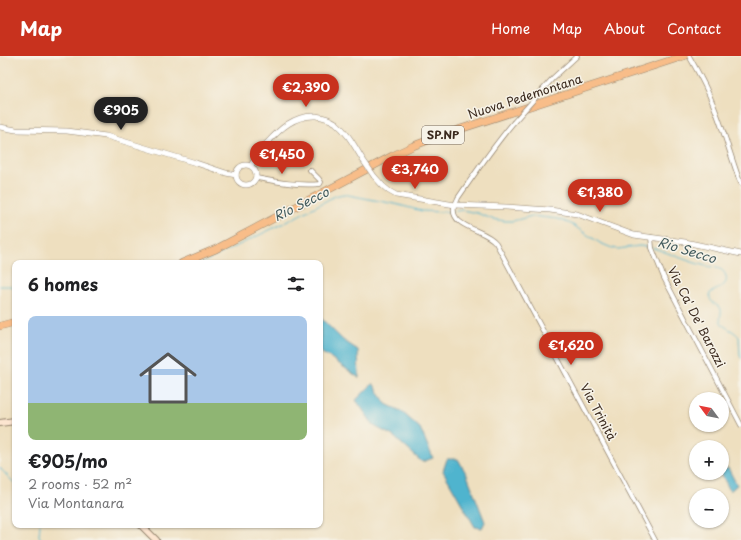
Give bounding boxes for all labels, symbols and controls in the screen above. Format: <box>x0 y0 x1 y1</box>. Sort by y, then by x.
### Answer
text: Map <box>20 14 62 42</box>
text: Home <box>491 18 530 39</box>
text: Map <box>552 18 582 39</box>
text: About <box>604 18 645 39</box>
text: Contact <box>667 18 721 39</box>
street label: Nuova Pedemontana <box>465 69 585 123</box>
pin: €2,390 <box>273 74 339 108</box>
text: €2,390 <box>282 77 330 96</box>
pin: €905 <box>97 97 145 131</box>
text: €905 <box>103 100 139 119</box>
road number: SP.NP <box>422 126 464 144</box>
pin: €1,450 <box>249 141 315 175</box>
text: €1,450 <box>259 144 305 163</box>
pin: €3,740 <box>382 156 448 190</box>
text: €3,740 <box>391 159 439 178</box>
pin: €1,380 <box>567 179 633 213</box>
water label: Rio Secco <box>270 182 332 225</box>
text: €1,380 <box>577 182 623 201</box>
water label: Rio Secco <box>656 232 719 268</box>
street label: Via Ca' De' Barozzi <box>664 263 730 370</box>
text: 6 homes <box>28 271 98 297</box>
icon: filters <box>285 273 307 295</box>
pin: €1,620 <box>538 332 604 366</box>
text: €1,620 <box>548 335 594 354</box>
icon: home <box>132 342 204 414</box>
street label: Via Trinità <box>576 380 622 444</box>
north arrow <box>689 392 729 432</box>
map controls <box>689 392 729 528</box>
button: + <box>689 440 729 480</box>
text: €905/mo <box>28 448 108 474</box>
text: 2 rooms · 52 m² <box>28 474 132 493</box>
button: − <box>689 488 729 528</box>
text: Via Montanara <box>28 493 124 512</box>

